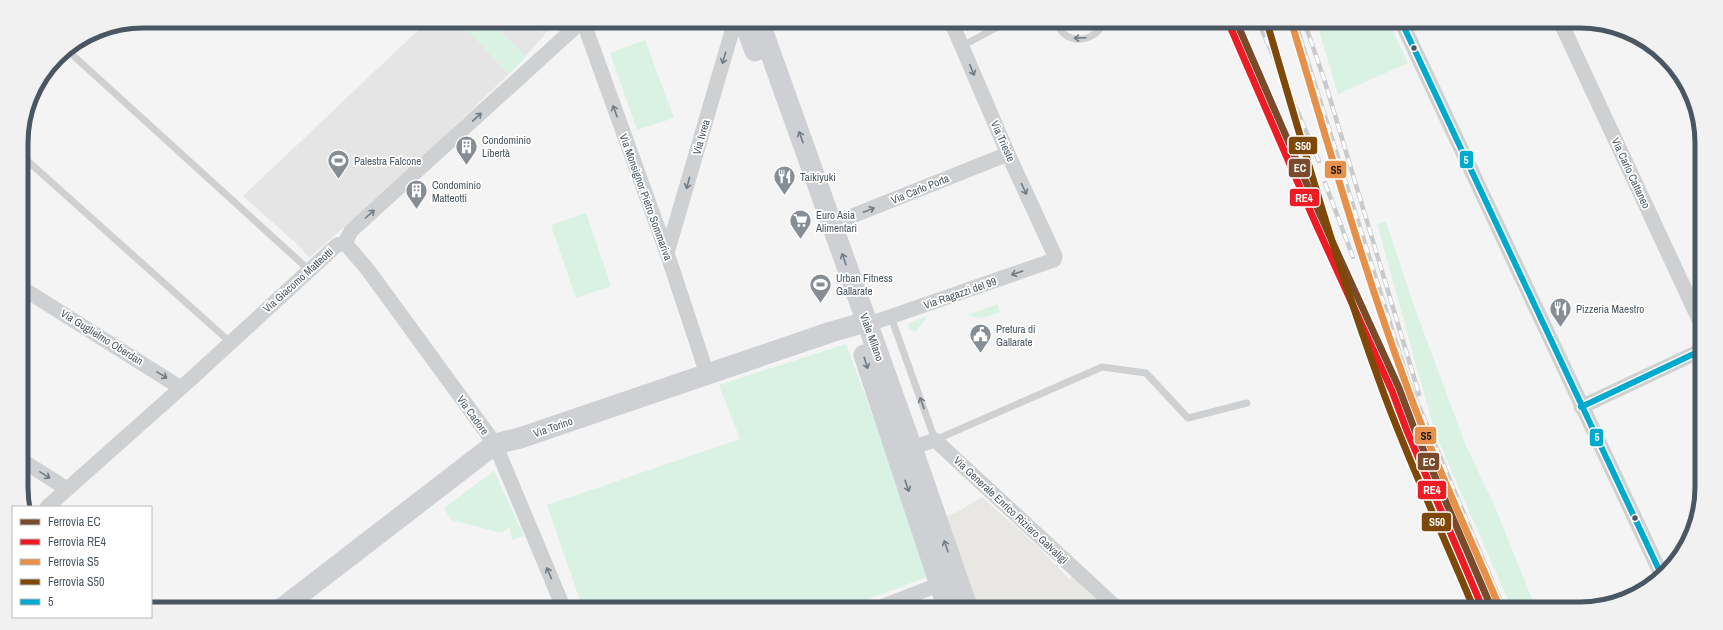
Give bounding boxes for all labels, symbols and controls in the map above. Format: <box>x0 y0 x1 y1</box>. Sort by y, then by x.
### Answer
one-way arrow <box>1074 34 1087 42</box>
unlabelled marker <box>1409 43 1419 53</box>
one-way arrow <box>720 52 727 65</box>
one-way arrow <box>969 63 976 75</box>
one-way arrow <box>610 106 618 118</box>
one-way arrow <box>472 113 482 122</box>
street label: Via Ivrea <box>689 118 713 156</box>
street label: Via Trieste <box>988 118 1018 164</box>
one-way arrow <box>796 131 804 143</box>
street label: Via Monsignor Pietro Sommariva <box>617 132 675 262</box>
building icon: Condominio Libertà <box>453 133 479 166</box>
place label: Condominio Libertà <box>482 133 531 160</box>
street label: Via Carlo Cattaneo <box>1608 135 1654 211</box>
line badge: S50 <box>1288 136 1318 155</box>
text: S50 <box>1295 139 1311 153</box>
sports icon: Palestra Falcone <box>325 148 351 181</box>
line badge: 5 <box>1459 150 1474 169</box>
text: 5 <box>1463 153 1469 167</box>
place label: Palestra Falcone <box>354 154 421 168</box>
line badge: EC <box>1288 158 1311 178</box>
line badge: S5 <box>1324 160 1347 179</box>
text: EC <box>1294 161 1307 175</box>
text: S5 <box>1330 163 1342 177</box>
restaurant icon: Taikiyuki <box>772 164 798 197</box>
place label: Taikiyuki <box>800 170 836 184</box>
street label: Via Carlo Porta <box>889 171 951 207</box>
one-way arrow <box>683 177 691 190</box>
building icon: Condominio Matteotti <box>403 178 429 211</box>
place label: Condominio Matteotti <box>432 178 481 205</box>
one-way arrow <box>1021 182 1028 194</box>
line badge: RE4 <box>1289 188 1320 207</box>
text: RE4 <box>1295 191 1313 205</box>
one-way arrow <box>862 205 874 213</box>
supermarket icon: Euro Asia Alimentari <box>787 208 813 241</box>
place label: Euro Asia Alimentari <box>815 208 857 235</box>
one-way arrow <box>365 209 375 219</box>
street label: Via Giacomo Matteotti <box>260 245 336 315</box>
one-way arrow <box>840 253 848 265</box>
one-way arrow <box>1010 270 1023 277</box>
sports icon: Urban Fitness Gallarate <box>807 271 833 304</box>
place label: Urban Fitness Gallarate <box>836 271 893 298</box>
street label: Via Ragazzi del 99 <box>922 274 998 312</box>
restaurant icon: Pizzeria Maestro <box>1547 296 1573 329</box>
place label: Pizzeria Maestro <box>1576 302 1644 316</box>
street label: Via Guglielmo Oberdan <box>58 306 146 368</box>
street label: Viale Milano <box>857 311 887 363</box>
public building icon: Pretura di Gallarate <box>967 322 993 355</box>
place label: Pretura di Gallarate <box>996 322 1036 349</box>
one-way arrow <box>863 356 870 369</box>
one-way arrow <box>156 372 168 380</box>
street label: Via Cadore <box>454 392 492 438</box>
one-way arrow <box>917 397 925 409</box>
street label: Via Torino <box>531 414 575 440</box>
line badge: S5 <box>1414 426 1437 445</box>
line badge: 5 <box>1589 428 1604 447</box>
text: S5 <box>1420 429 1432 443</box>
text: 5 <box>1594 430 1600 444</box>
line badge: EC <box>1417 452 1440 471</box>
street label: Via Generale Enrico Riziero Galvaligi <box>951 453 1071 567</box>
text: EC <box>1423 455 1436 469</box>
one-way arrow <box>39 471 50 479</box>
one-way arrow <box>903 480 911 492</box>
line badge: RE4 <box>1417 480 1447 500</box>
text: RE4 <box>1423 483 1441 497</box>
legend <box>12 506 152 618</box>
line badge: S50 <box>1421 512 1452 532</box>
unlabelled marker <box>1630 513 1640 523</box>
text: Ferrovia EC <box>48 514 101 530</box>
text: S50 <box>1429 515 1445 529</box>
text: Ferrovia RE4 <box>48 534 107 550</box>
one-way arrow <box>941 540 949 552</box>
text: Ferrovia S5 <box>48 554 99 570</box>
one-way arrow <box>545 567 552 579</box>
text: Ferrovia S50 <box>48 574 104 590</box>
text: 5 <box>48 594 54 610</box>

